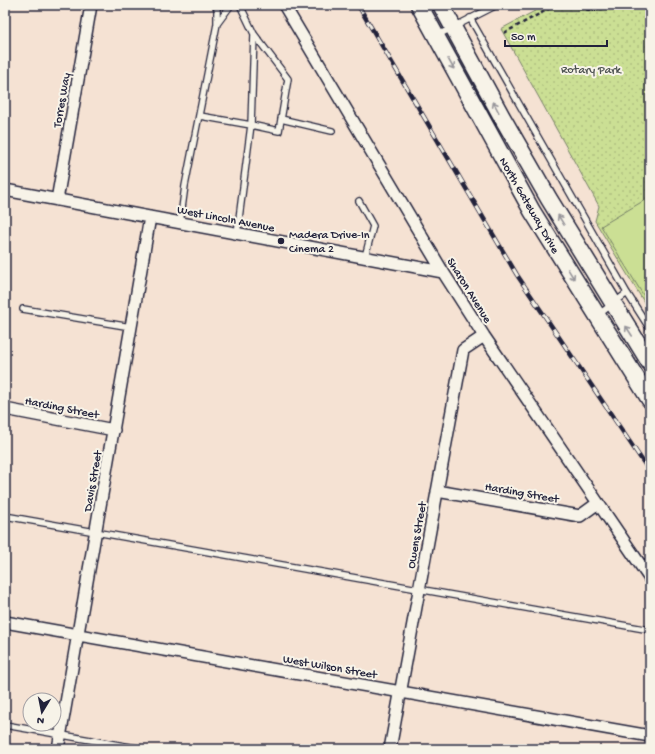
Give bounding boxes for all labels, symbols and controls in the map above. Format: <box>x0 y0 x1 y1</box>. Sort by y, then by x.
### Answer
scale bar <box>505 22 607 48</box>
text: 50 m <box>511 31 536 45</box>
one-way arrow <box>447 58 455 70</box>
park label: Rotary Park <box>561 64 623 78</box>
street label: Torres Way <box>51 72 75 130</box>
one-way arrow <box>492 101 500 113</box>
street label: North Gateway Drive <box>495 155 562 257</box>
street label: West Lincoln Avenue <box>176 204 276 236</box>
one-way arrow <box>557 215 565 226</box>
place label: Madera Drive-In Cinema 2 <box>289 229 370 257</box>
marker: Madera Drive-In Cinema 2 <box>276 236 286 246</box>
street label: Sharon Avenue <box>443 256 494 327</box>
one-way arrow <box>567 268 575 280</box>
one-way arrow <box>625 325 633 336</box>
street label: Harding Street <box>24 395 101 423</box>
street label: Davis Street <box>82 449 106 514</box>
street label: Harding Street <box>484 481 561 508</box>
street label: Owens Street <box>405 500 431 570</box>
street label: West Wilson Street <box>282 653 379 683</box>
north arrow <box>22 692 62 732</box>
text: N <box>36 713 45 726</box>

